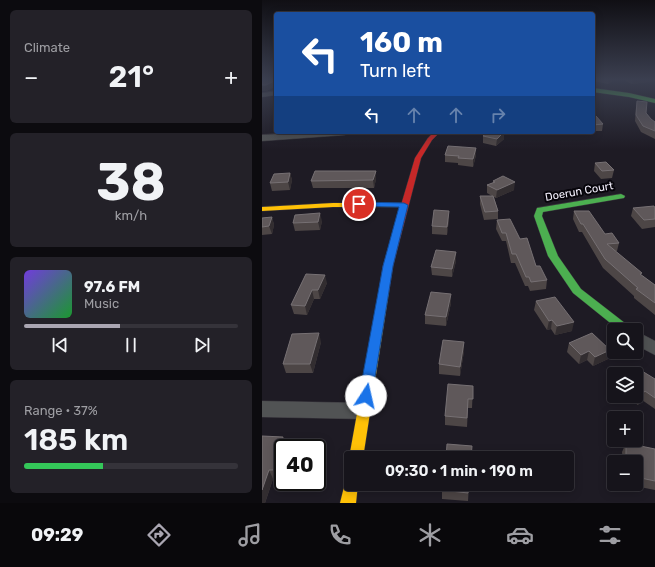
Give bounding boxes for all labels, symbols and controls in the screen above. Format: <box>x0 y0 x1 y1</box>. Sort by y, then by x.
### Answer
text: 160 m <box>360 26 443 59</box>
icon: left <box>294 28 346 80</box>
text: Climate <box>24 40 70 55</box>
text: 21° <box>109 59 154 95</box>
text: Turn left <box>360 60 430 82</box>
text: − <box>24 64 38 91</box>
text: + <box>224 64 238 91</box>
icon: left <box>361 104 383 126</box>
icon: ahead <box>403 104 425 126</box>
icon: ahead <box>445 104 467 126</box>
icon: right <box>487 104 509 126</box>
text: 38 <box>96 151 166 213</box>
street label: Doerun Court <box>544 179 615 204</box>
pin <box>342 187 376 221</box>
icon: arrive <box>348 193 370 215</box>
text: km/h <box>115 208 147 223</box>
text: 97.6 FM <box>84 278 140 296</box>
text: Music <box>84 296 119 311</box>
map controls <box>607 323 643 491</box>
button: search <box>607 323 643 359</box>
icon: previous <box>49 334 71 356</box>
icon: pause <box>120 334 142 356</box>
icon: next <box>191 334 213 356</box>
button: layers <box>607 367 643 403</box>
position arrow <box>345 375 387 417</box>
text: Range · 37% <box>24 403 98 418</box>
button: + <box>607 411 643 447</box>
text: 185 km <box>24 422 128 458</box>
speed limit sign: 40 <box>274 439 326 491</box>
button: − <box>607 455 643 491</box>
text: 09:30 · 1 min · 190 m <box>385 462 533 480</box>
icon: directions <box>145 521 173 549</box>
icon: music <box>236 521 264 549</box>
icon: phone <box>326 521 354 549</box>
icon: climate <box>416 521 444 549</box>
icon: car <box>506 521 534 549</box>
icon: filters <box>596 521 624 549</box>
text: 09:29 <box>31 524 83 546</box>

